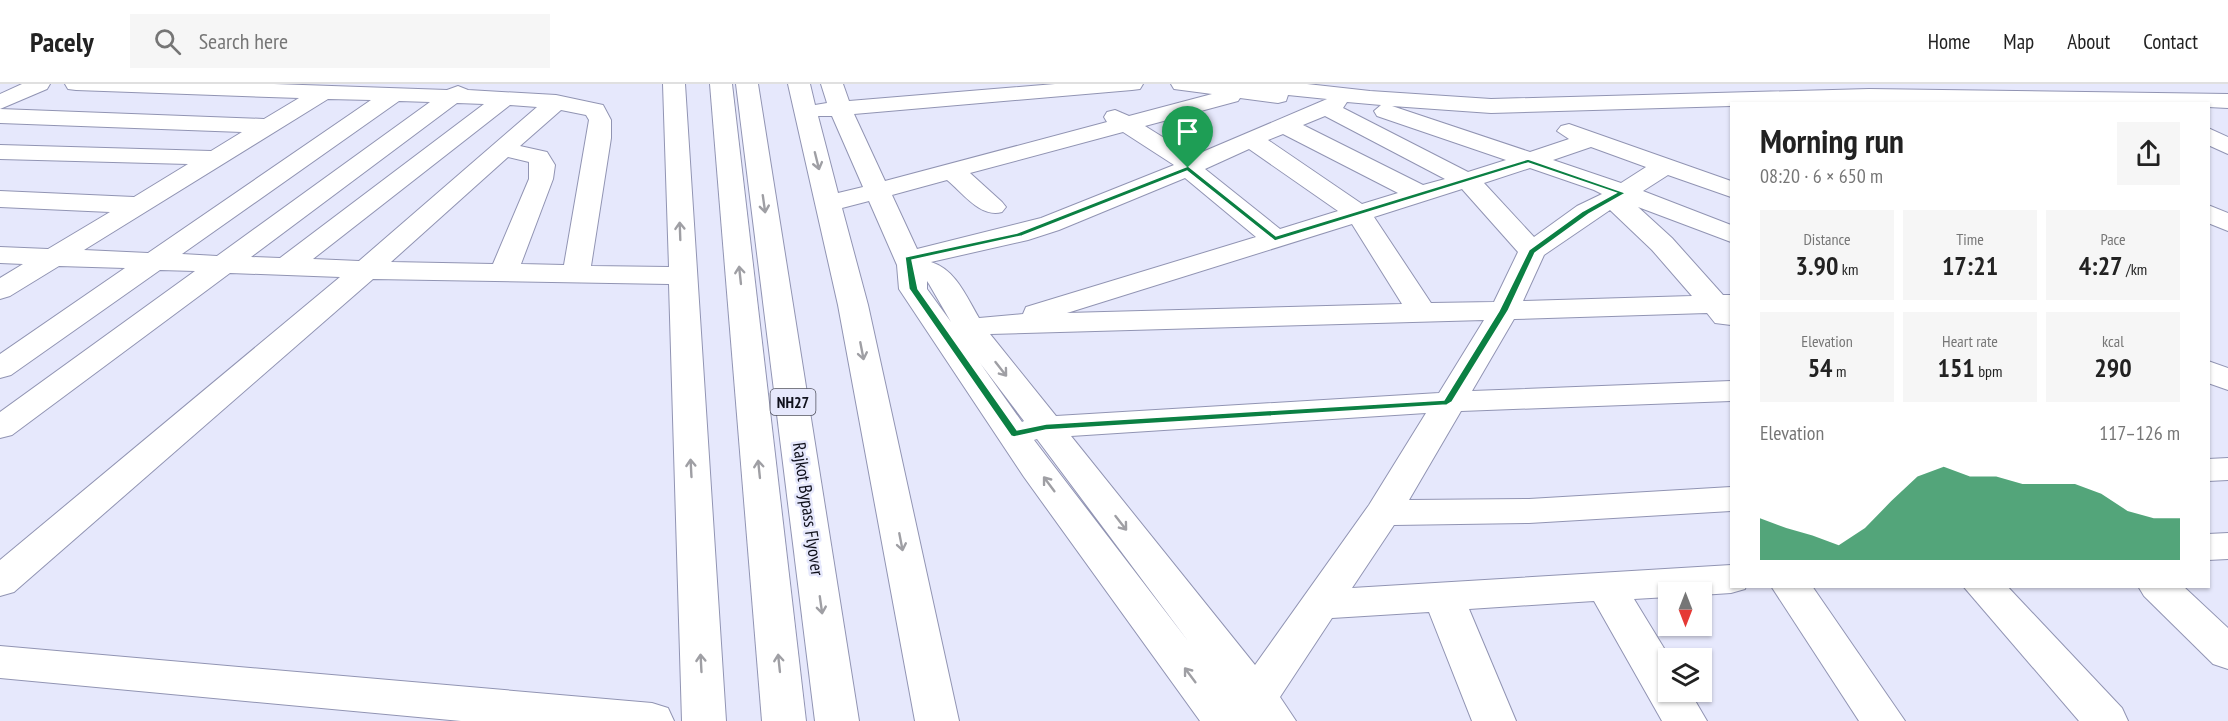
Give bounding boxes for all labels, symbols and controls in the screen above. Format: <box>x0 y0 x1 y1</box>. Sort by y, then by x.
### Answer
search box <box>130 14 550 68</box>
text: Pacely <box>30 23 94 60</box>
icon: search <box>151 25 184 58</box>
text: Search here <box>199 27 288 55</box>
text: Home <box>1928 28 1970 55</box>
text: Map <box>2003 28 2034 55</box>
text: About <box>2067 28 2110 55</box>
text: Contact <box>2143 28 2198 55</box>
pin <box>1162 106 1213 168</box>
icon: arrive <box>1171 115 1204 148</box>
text: Morning run <box>1760 119 1904 162</box>
button: share <box>2117 122 2180 185</box>
one-way arrow <box>812 151 824 170</box>
text: 08:20 · 6 × 650 m <box>1760 163 1883 189</box>
one-way arrow <box>759 194 770 214</box>
one-way arrow <box>674 222 685 242</box>
text: Distance <box>1803 229 1851 249</box>
text: Time <box>1956 229 1984 249</box>
text: Pace <box>2100 229 2126 249</box>
text: 3.90 <box>1796 249 1838 282</box>
text: 17:21 <box>1942 249 1998 282</box>
text: 4:27 <box>2079 249 2123 282</box>
text: km <box>1838 259 1858 279</box>
text: /km <box>2123 259 2147 279</box>
one-way arrow <box>734 265 745 285</box>
text: Elevation <box>1801 331 1853 351</box>
text: Heart rate <box>1942 331 1998 351</box>
text: kcal <box>2102 331 2124 351</box>
one-way arrow <box>857 341 868 360</box>
text: 54 <box>1808 351 1833 384</box>
text: 151 <box>1937 351 1975 384</box>
text: 290 <box>2094 351 2132 384</box>
one-way arrow <box>995 361 1008 377</box>
text: m <box>1833 361 1846 381</box>
text: bpm <box>1975 361 2003 381</box>
road number: NH27 <box>770 389 816 415</box>
text: Elevation <box>1760 420 1824 446</box>
text: 117–126 m <box>2099 420 2180 446</box>
street label: Rajkot Bypass Flyover <box>788 441 829 577</box>
one-way arrow <box>685 458 696 478</box>
one-way arrow <box>753 459 764 479</box>
one-way arrow <box>1042 476 1055 492</box>
one-way arrow <box>1114 515 1127 531</box>
one-way arrow <box>896 532 907 551</box>
north arrow <box>1658 582 1712 636</box>
map controls <box>1658 582 1712 702</box>
one-way arrow <box>816 595 827 615</box>
button: layers <box>1658 648 1712 702</box>
one-way arrow <box>695 653 706 673</box>
one-way arrow <box>773 653 784 673</box>
one-way arrow <box>1183 667 1196 683</box>

